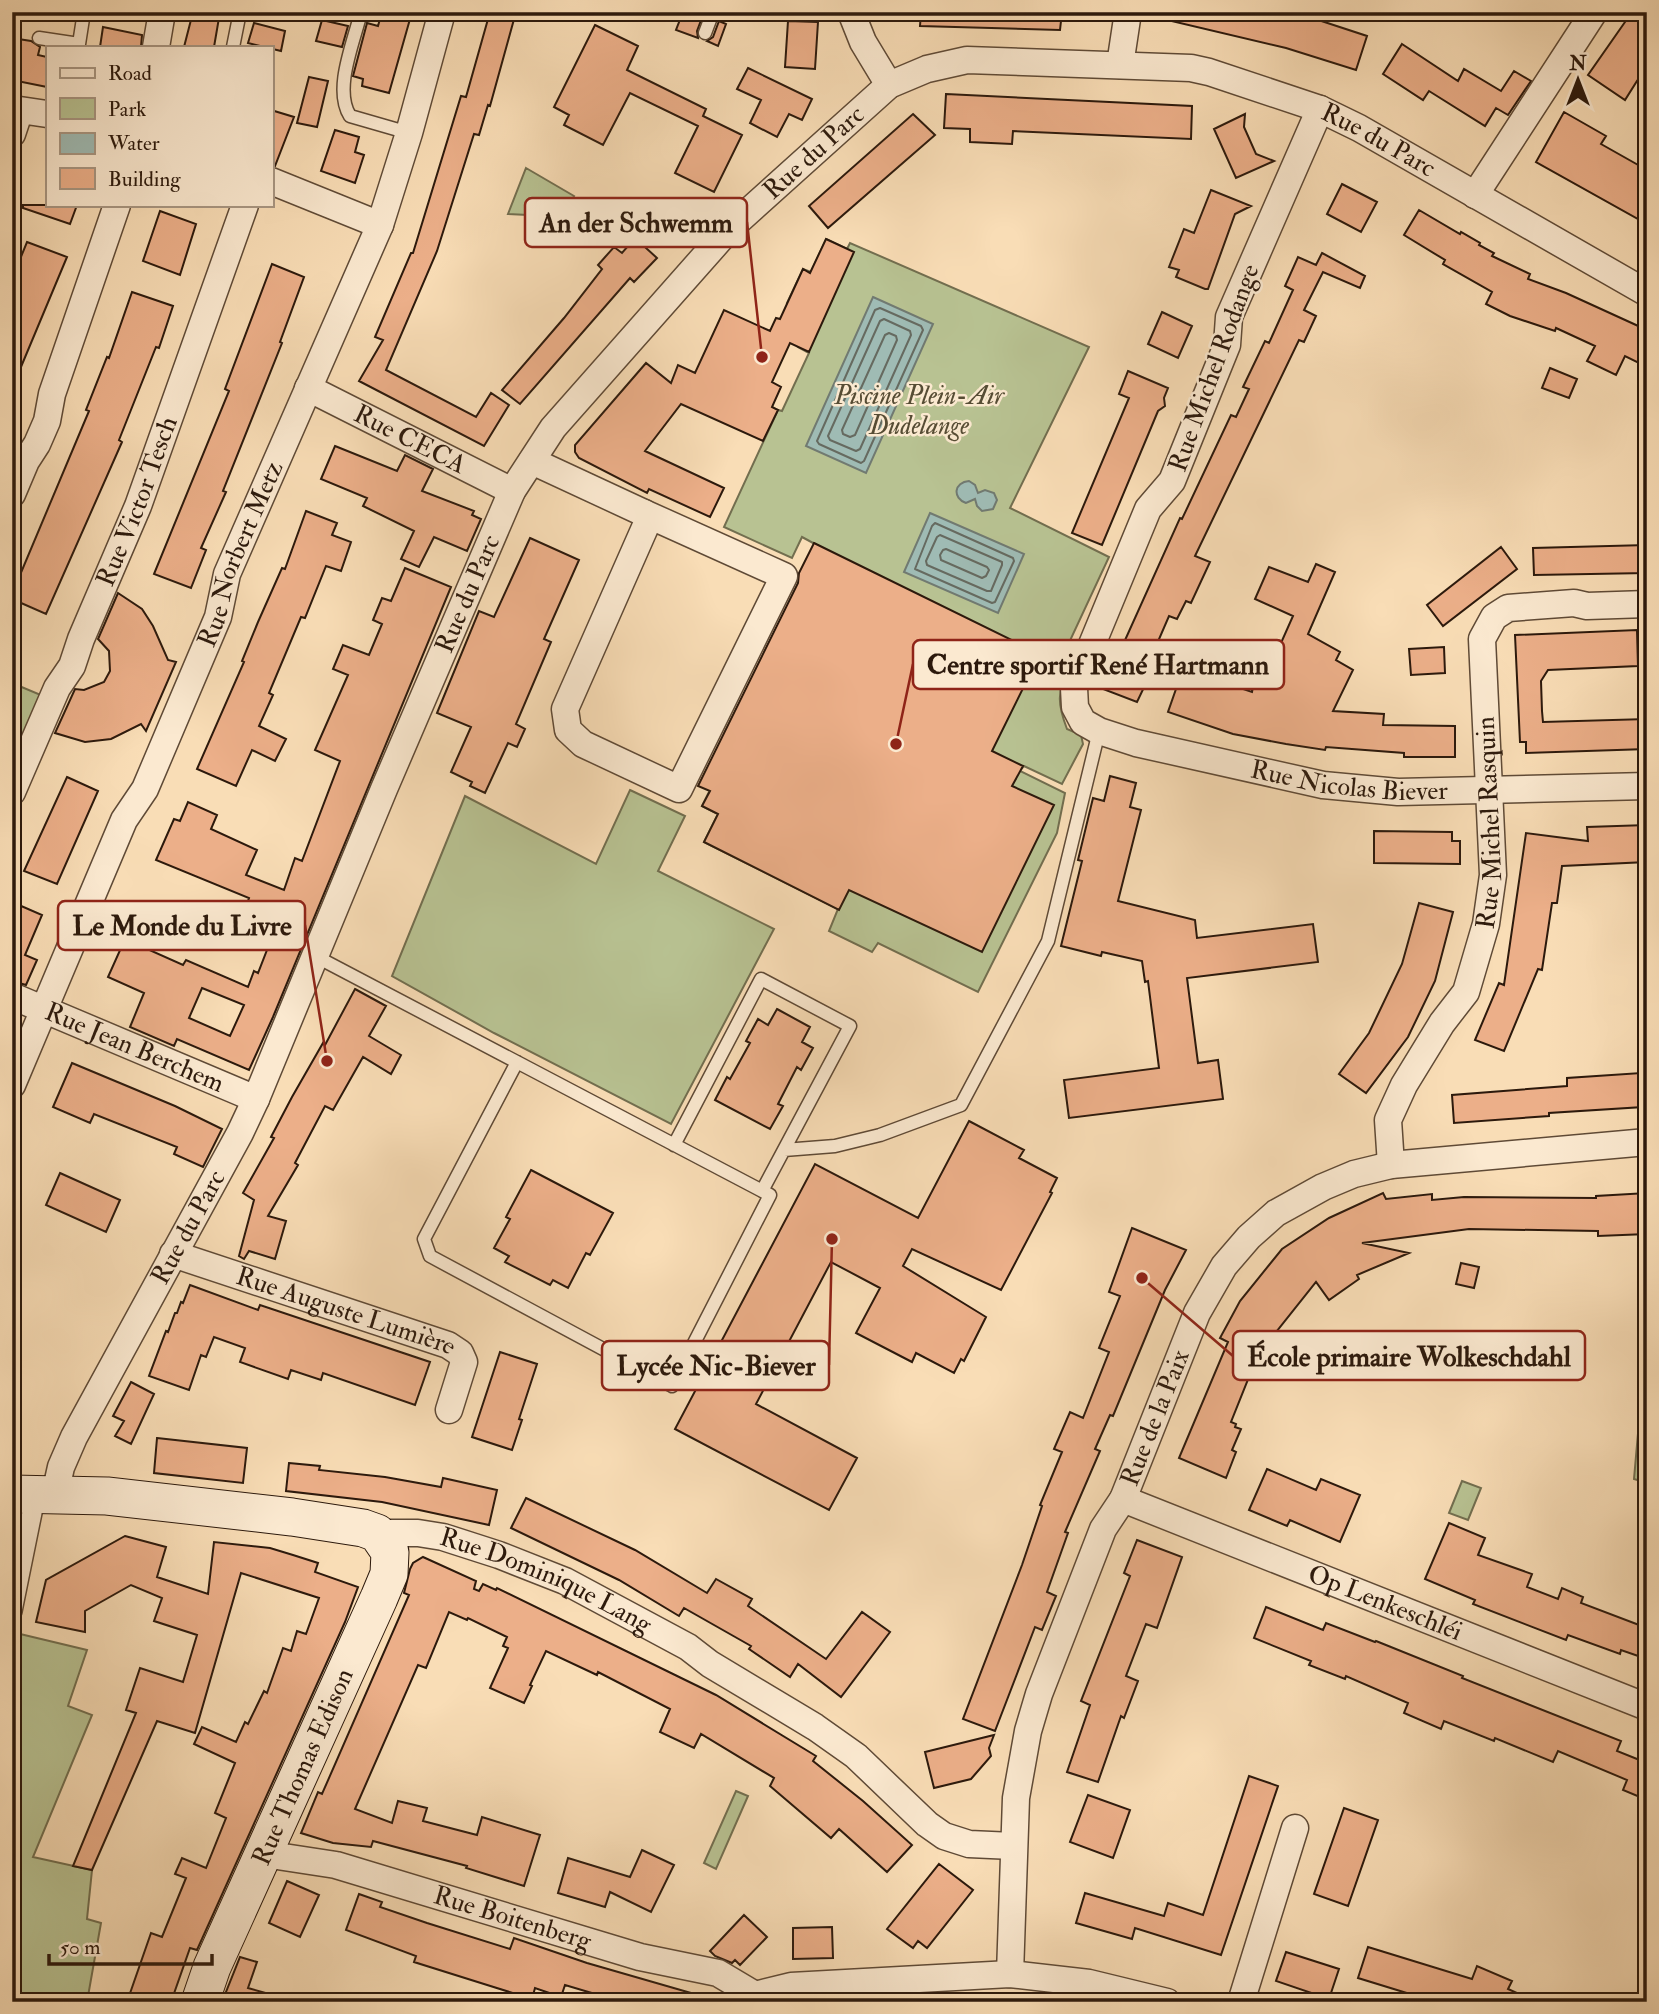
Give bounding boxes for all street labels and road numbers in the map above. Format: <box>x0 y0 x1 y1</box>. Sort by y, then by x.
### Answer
street label: Rue du Parc <box>1316 96 1441 184</box>
street label: Rue du Parc <box>757 99 871 206</box>
street label: Rue Michel Rodange <box>1162 260 1266 476</box>
street label: Rue CECA <box>348 398 472 481</box>
street label: Rue Victor Tesch <box>89 412 185 591</box>
street label: Rue Norbert Metz <box>191 456 291 652</box>
street label: Rue du Parc <box>428 530 507 658</box>
street label: Rue Michel Rasquin <box>1469 716 1509 931</box>
street label: Rue Nicolas Biever <box>1248 753 1448 808</box>
street label: Rue Jean Berchem <box>40 996 229 1100</box>
street label: Rue du Parc <box>144 1165 232 1290</box>
street label: Rue Auguste Lumière <box>232 1260 463 1362</box>
street label: Rue de la Paix <box>1114 1345 1197 1491</box>
street label: Rue Dominique Lang <box>436 1521 658 1641</box>
street label: Op Lenkeschléi <box>1303 1558 1467 1648</box>
street label: Rue Thomas Edison <box>245 1664 361 1870</box>
street label: Rue Boitenberg <box>430 1879 596 1958</box>

